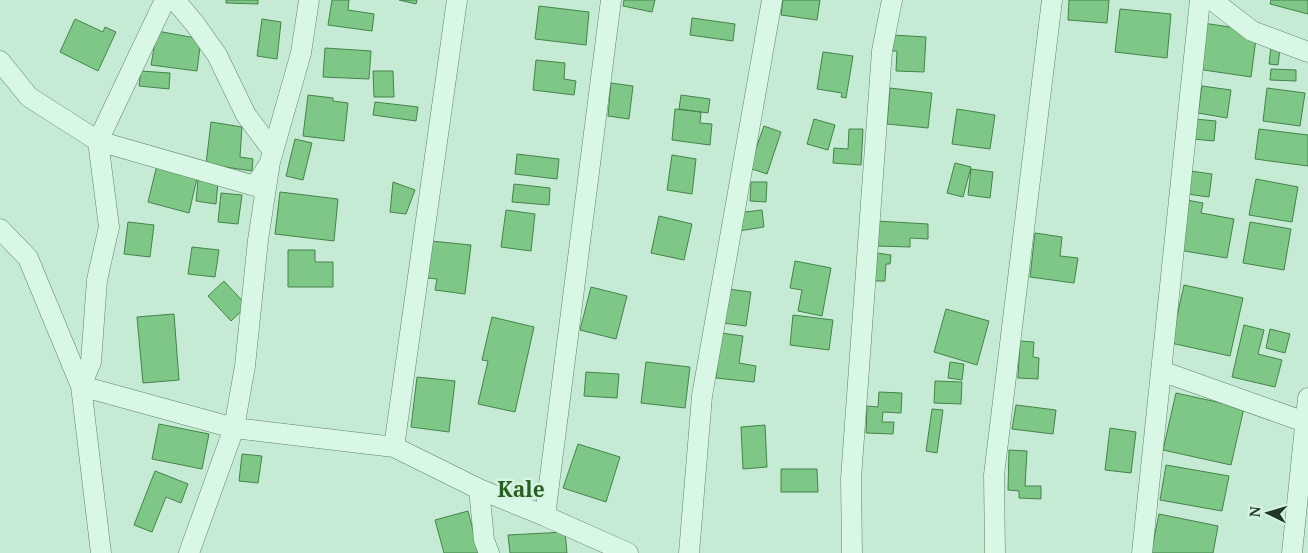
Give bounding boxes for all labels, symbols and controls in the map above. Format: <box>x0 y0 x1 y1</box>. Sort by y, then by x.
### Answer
district label: Kale <box>497 475 545 503</box>
north arrow <box>1243 488 1293 538</box>
text: N <box>1245 505 1264 518</box>

